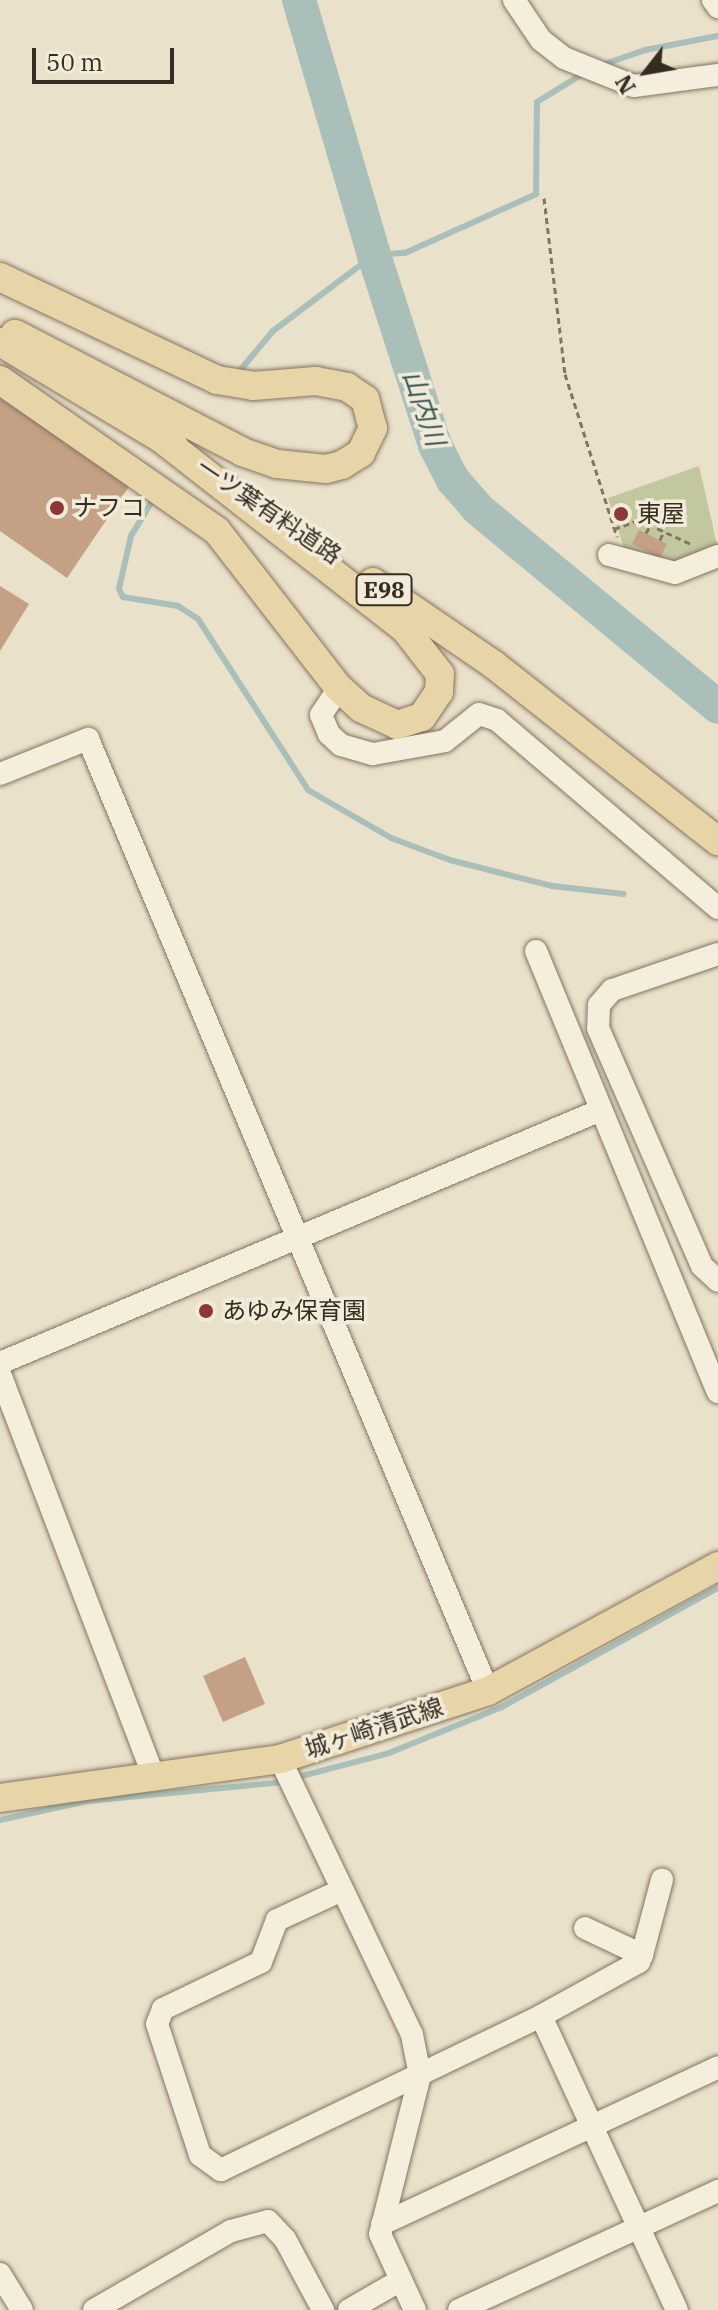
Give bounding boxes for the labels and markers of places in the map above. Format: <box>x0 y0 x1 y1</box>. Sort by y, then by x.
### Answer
place label: ナフコ <box>73 494 145 522</box>
marker: ナフコ <box>48 499 66 517</box>
place label: 東屋 <box>637 500 685 528</box>
marker: 東屋 <box>612 505 630 523</box>
place label: あゆみ保育園 <box>222 1297 366 1325</box>
marker: あゆみ保育園 <box>197 1302 215 1320</box>

